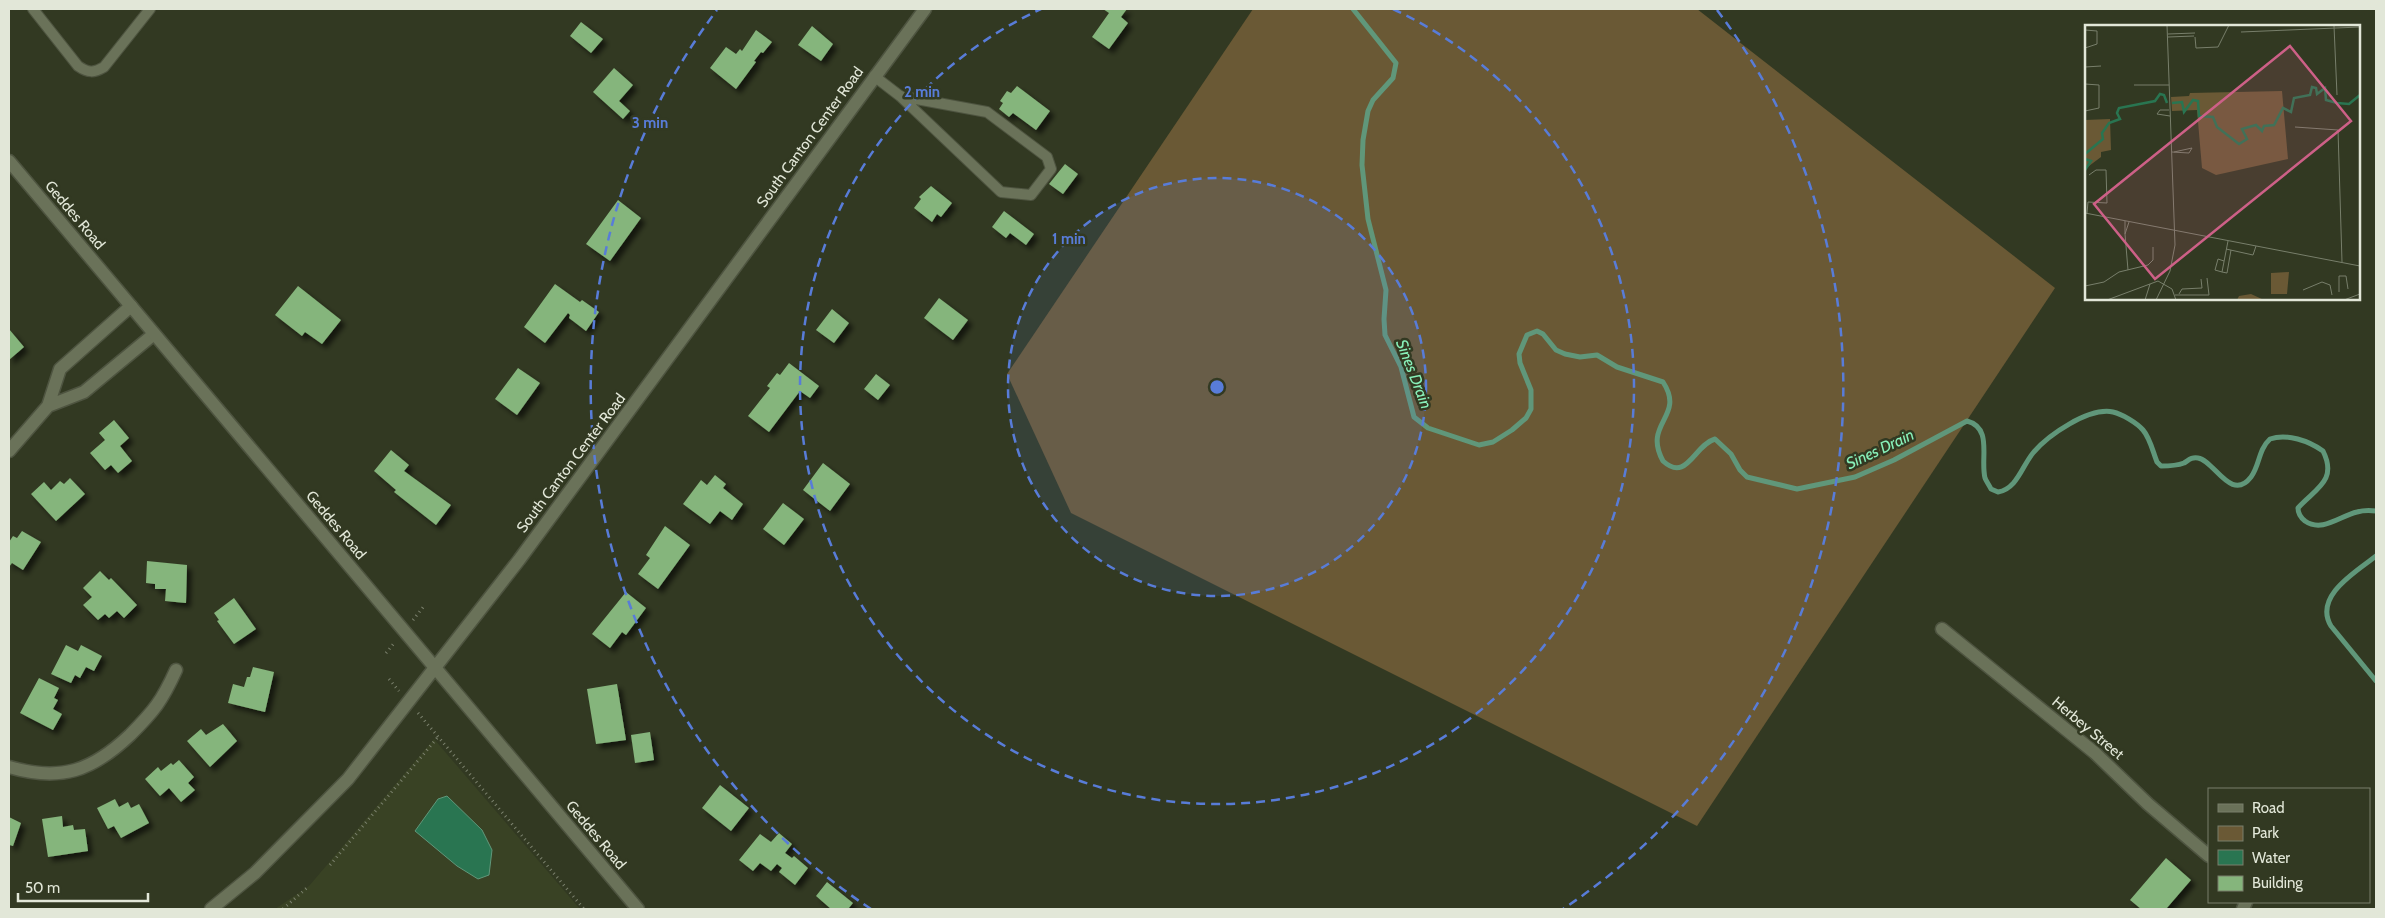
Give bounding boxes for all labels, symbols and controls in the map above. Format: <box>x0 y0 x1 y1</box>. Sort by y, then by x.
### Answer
inset map <box>2085 25 2360 300</box>
street label: South Canton Center Road <box>753 63 867 211</box>
text: 2 min <box>904 83 940 101</box>
text: 3 min <box>632 114 668 132</box>
street label: Geddes Road <box>41 177 109 253</box>
text: 1 min <box>1052 230 1086 248</box>
water label: Sines Drain <box>1392 337 1436 411</box>
centre of rings <box>1208 378 1226 396</box>
street label: South Canton Center Road <box>513 390 629 536</box>
water label: Sines Drain <box>1843 425 1917 473</box>
street label: Geddes Road <box>302 487 370 563</box>
street label: Herbey Street <box>2048 693 2128 763</box>
legend <box>2208 788 2370 903</box>
street label: Geddes Road <box>562 797 630 873</box>
text: Road <box>2252 799 2285 817</box>
text: Park <box>2252 824 2279 842</box>
text: Water <box>2252 849 2290 867</box>
scale bar <box>18 870 148 902</box>
text: Building <box>2252 874 2303 892</box>
text: 50 m <box>25 879 60 897</box>

